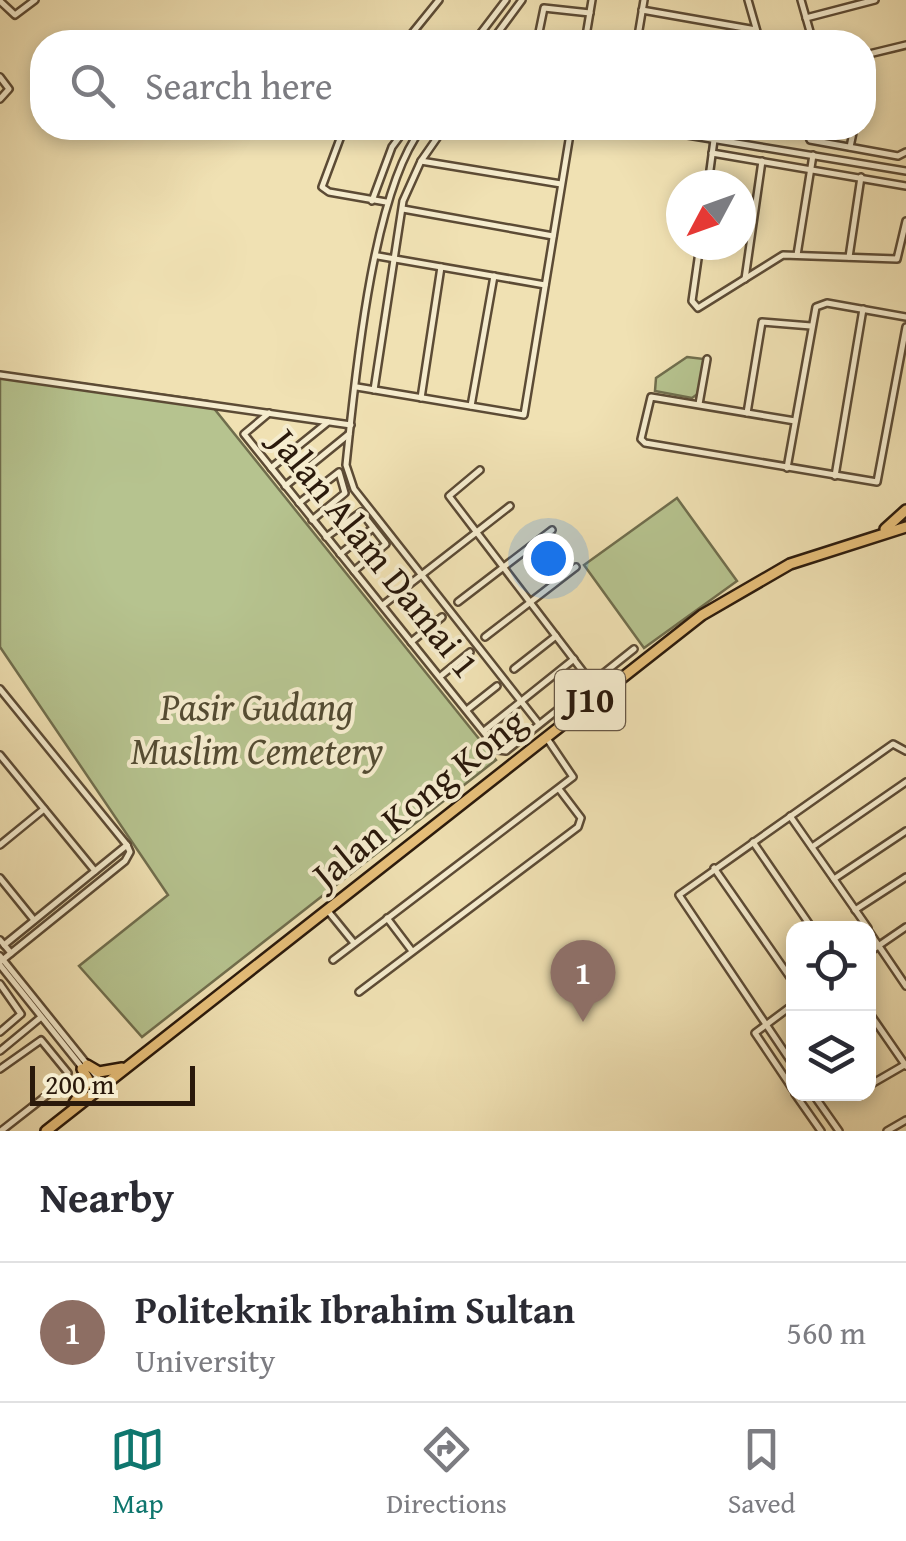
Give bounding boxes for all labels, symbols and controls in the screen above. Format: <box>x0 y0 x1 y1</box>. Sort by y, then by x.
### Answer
search box <box>30 30 876 140</box>
text: Search here <box>145 57 333 113</box>
icon: search <box>65 58 120 113</box>
north arrow <box>666 170 756 260</box>
street label: Jalan Alam Damai 1 <box>255 412 494 689</box>
your location <box>523 533 574 584</box>
road number: J10 <box>555 670 625 730</box>
park label: Pasir Gudang Muslim Cemetery <box>131 678 383 778</box>
street label: Jalan Kong Kong <box>296 693 537 904</box>
map controls <box>786 921 876 1101</box>
button: locate <box>786 921 876 1011</box>
pin: 1 <box>550 940 616 1022</box>
button: layers <box>786 1011 876 1101</box>
scale bar <box>30 1061 195 1106</box>
text: 200 m <box>45 1063 114 1104</box>
text: Nearby <box>40 1166 174 1227</box>
text: Politeknik Ibrahim Sultan <box>135 1281 575 1337</box>
text: 1 <box>64 1309 81 1356</box>
text: 560 m <box>787 1309 866 1356</box>
text: University <box>135 1337 275 1384</box>
tab: Map <box>110 1422 165 1523</box>
tab: Directions <box>386 1422 507 1523</box>
tab: Saved <box>728 1422 796 1523</box>

